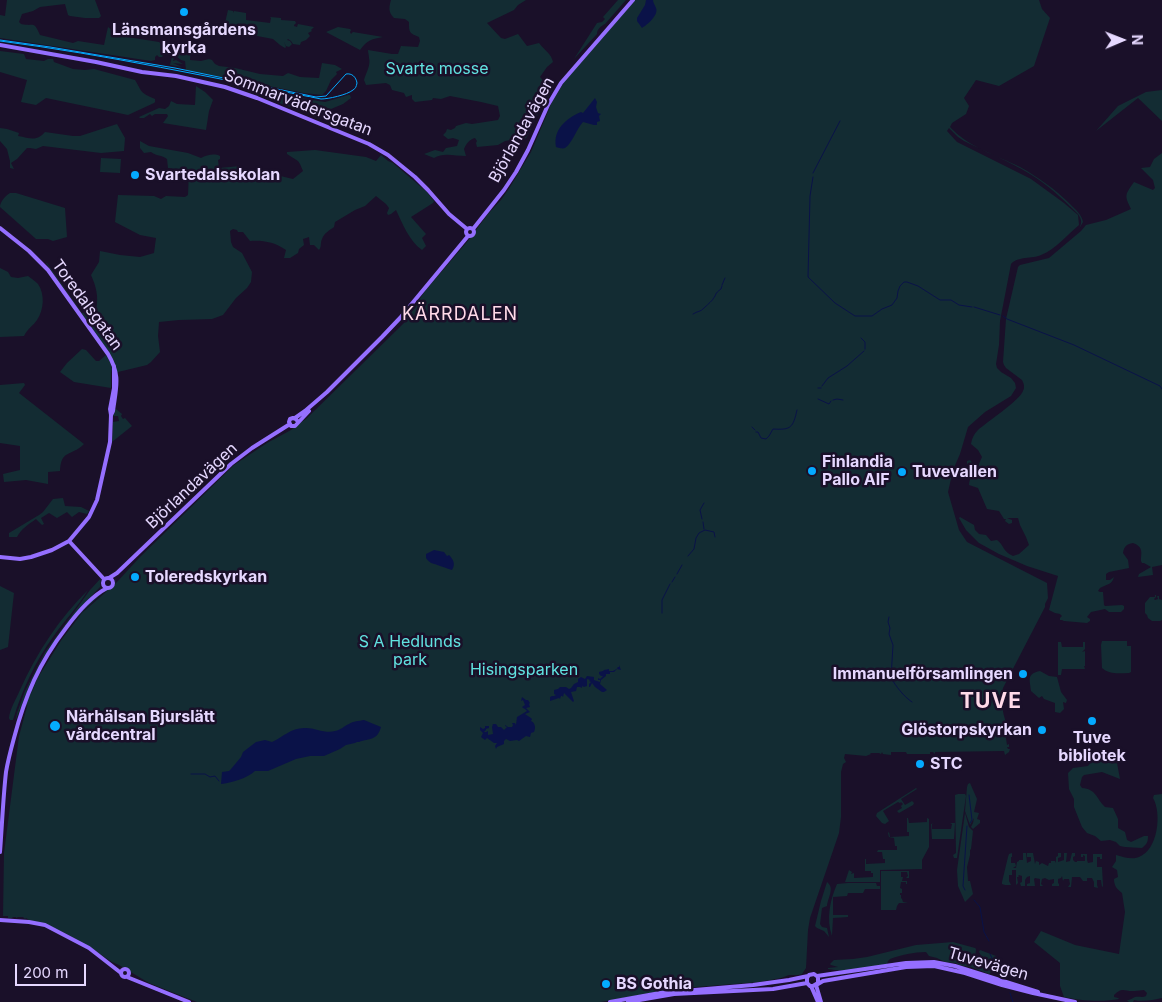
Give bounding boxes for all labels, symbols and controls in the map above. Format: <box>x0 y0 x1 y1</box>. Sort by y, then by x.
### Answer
marker: Länsmansgårdens kyrka <box>178 6 190 18</box>
north arrow <box>1097 15 1147 65</box>
place label: Länsmansgårdens kyrka <box>112 20 256 58</box>
text: N <box>1129 34 1146 45</box>
park label: Svarte mosse <box>385 59 489 79</box>
street label: Sommarvädersgatan <box>221 66 375 140</box>
street label: Björlandavägen <box>485 74 559 186</box>
place label: Svartedalsskolan <box>145 165 280 185</box>
marker: Svartedalsskolan <box>129 169 141 181</box>
street label: Toredalsgatan <box>48 256 126 354</box>
district label: KÄRRDALEN <box>401 304 519 326</box>
street label: Björlandavägen <box>142 439 242 533</box>
place label: Finlandia Pallo AIF <box>822 452 893 490</box>
place label: Tuvevallen <box>912 462 997 482</box>
marker: Finlandia Pallo AIF <box>806 465 818 477</box>
marker: Tuvevallen <box>896 466 908 478</box>
place label: Toleredskyrkan <box>145 567 267 587</box>
marker: Toleredskyrkan <box>129 571 141 583</box>
park label: S A Hedlunds park <box>359 632 461 670</box>
park label: Hisingsparken <box>470 660 578 680</box>
place label: Immanuelförsamlingen <box>833 664 1013 684</box>
marker: Immanuelförsamlingen <box>1017 668 1029 680</box>
district label: TUVE <box>960 689 1022 715</box>
place label: Närhälsan Bjurslätt vårdcentral <box>66 707 215 745</box>
marker: Tuve bibliotek <box>1086 715 1098 727</box>
marker: Närhälsan Bjurslätt vårdcentral <box>48 719 62 733</box>
place label: Glöstorpskyrkan <box>901 720 1032 740</box>
marker: Glöstorpskyrkan <box>1036 724 1048 736</box>
place label: Tuve bibliotek <box>1058 728 1126 766</box>
place label: STC <box>930 754 962 774</box>
marker: STC <box>914 758 926 770</box>
street label: Tuvevägen <box>946 943 1030 985</box>
scale bar <box>18 954 89 986</box>
text: 200 m <box>23 963 68 982</box>
place label: BS Gothia <box>616 974 692 994</box>
marker: BS Gothia <box>600 978 612 990</box>

